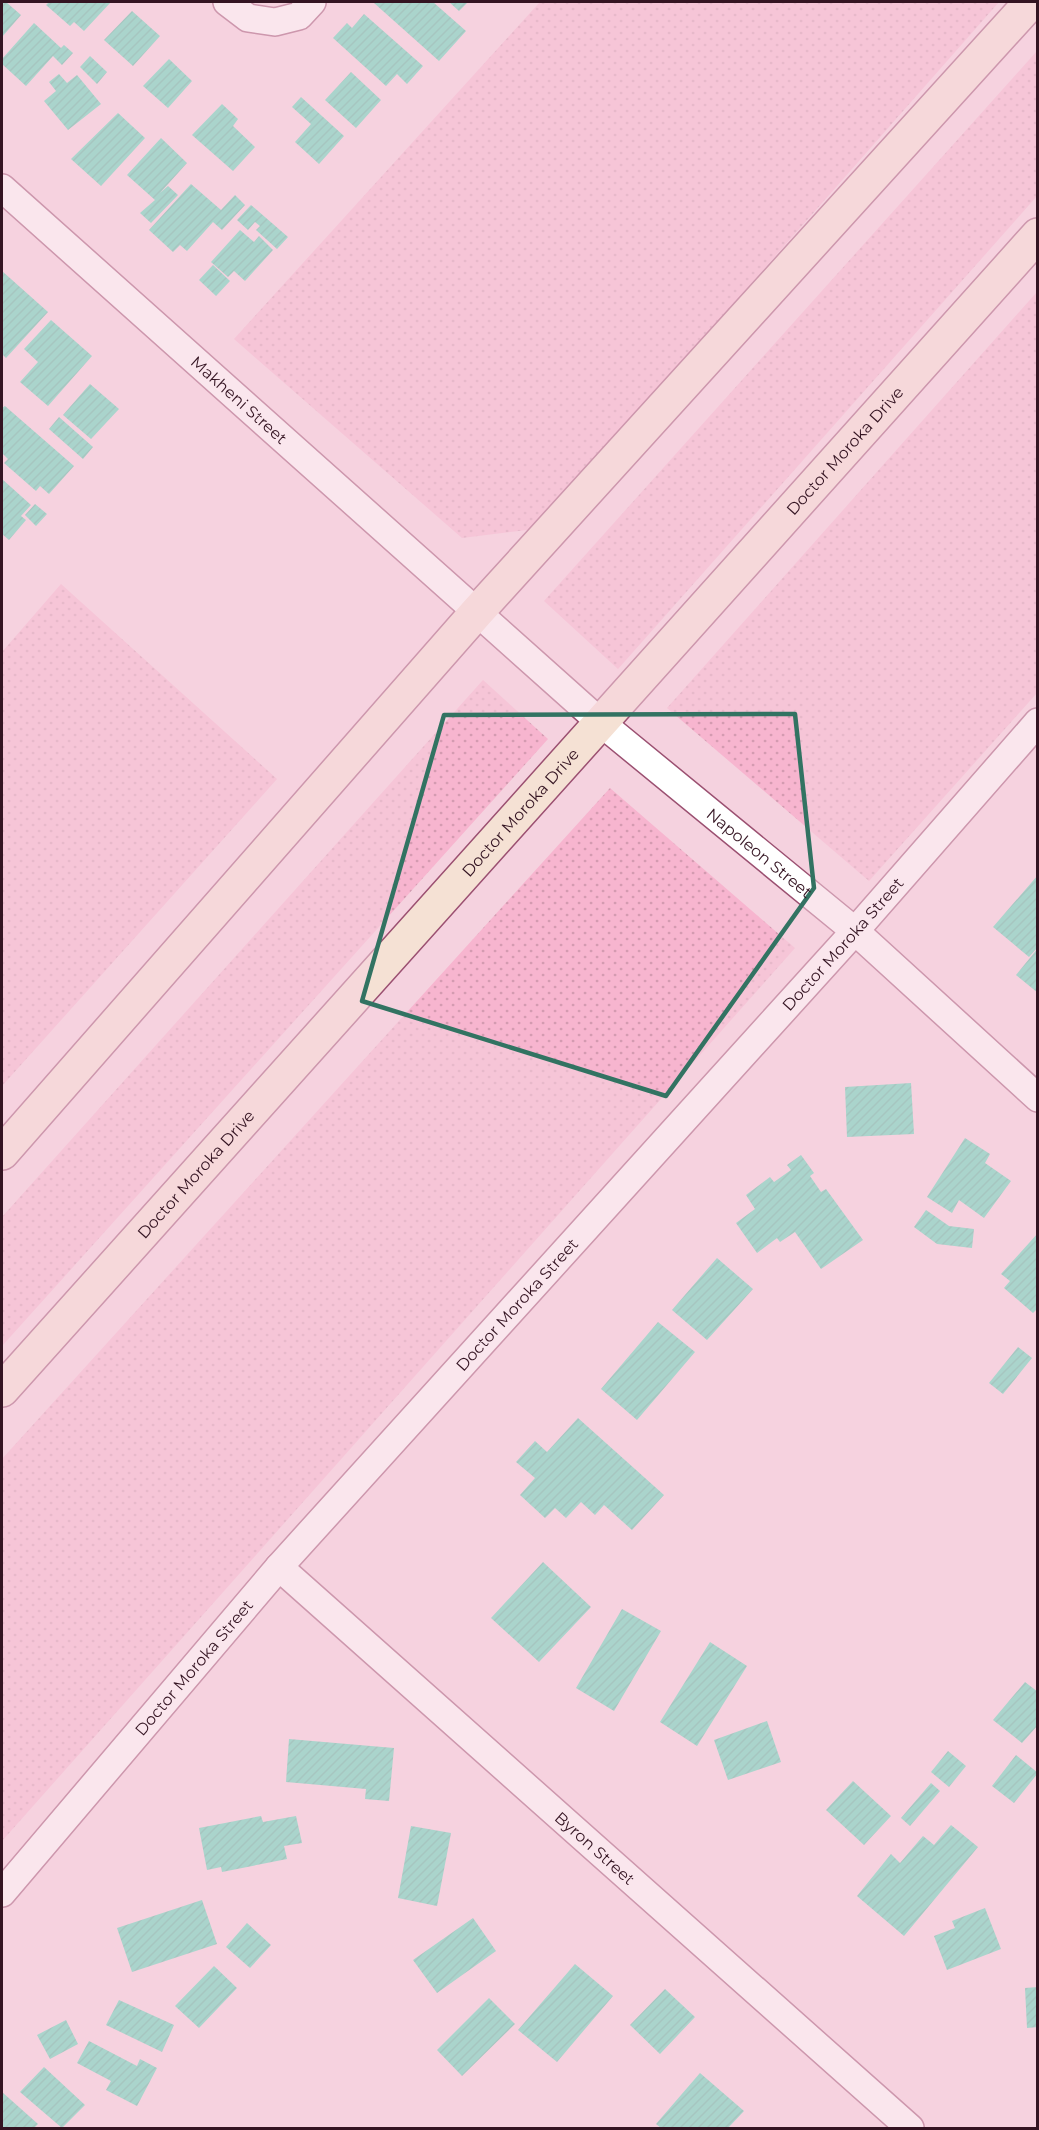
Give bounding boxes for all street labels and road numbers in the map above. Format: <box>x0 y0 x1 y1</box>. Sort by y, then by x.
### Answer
street label: Makheni Street <box>187 352 292 448</box>
street label: Doctor Moroka Drive <box>782 382 907 519</box>
street label: Doctor Moroka Drive <box>458 744 583 880</box>
street label: Napoleon Street <box>703 804 817 902</box>
street label: Doctor Moroka Street <box>778 873 907 1014</box>
street label: Doctor Moroka Drive <box>133 1106 258 1242</box>
street label: Doctor Moroka Street <box>452 1234 582 1375</box>
street label: Doctor Moroka Street <box>131 1595 257 1739</box>
street label: Byron Street <box>551 1808 639 1889</box>

